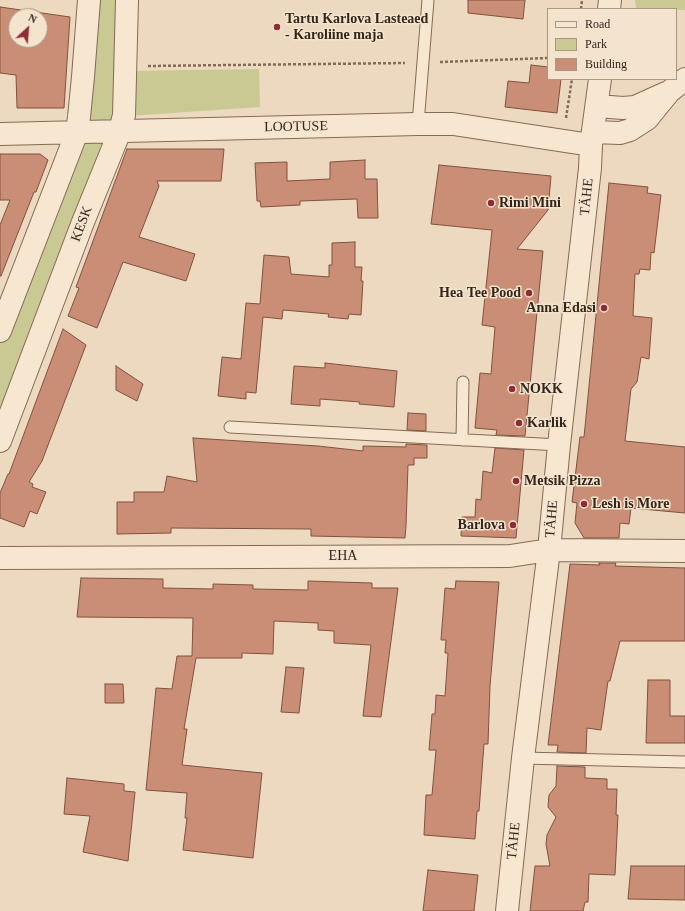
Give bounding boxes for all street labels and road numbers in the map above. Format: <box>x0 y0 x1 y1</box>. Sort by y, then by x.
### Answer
street label: LOOTUSE <box>264 118 328 136</box>
street label: TÄHE <box>577 178 597 216</box>
street label: KESK <box>68 204 96 244</box>
street label: TÄHE <box>542 500 562 538</box>
street label: EHA <box>329 548 357 564</box>
street label: TÄHE <box>504 822 524 860</box>

